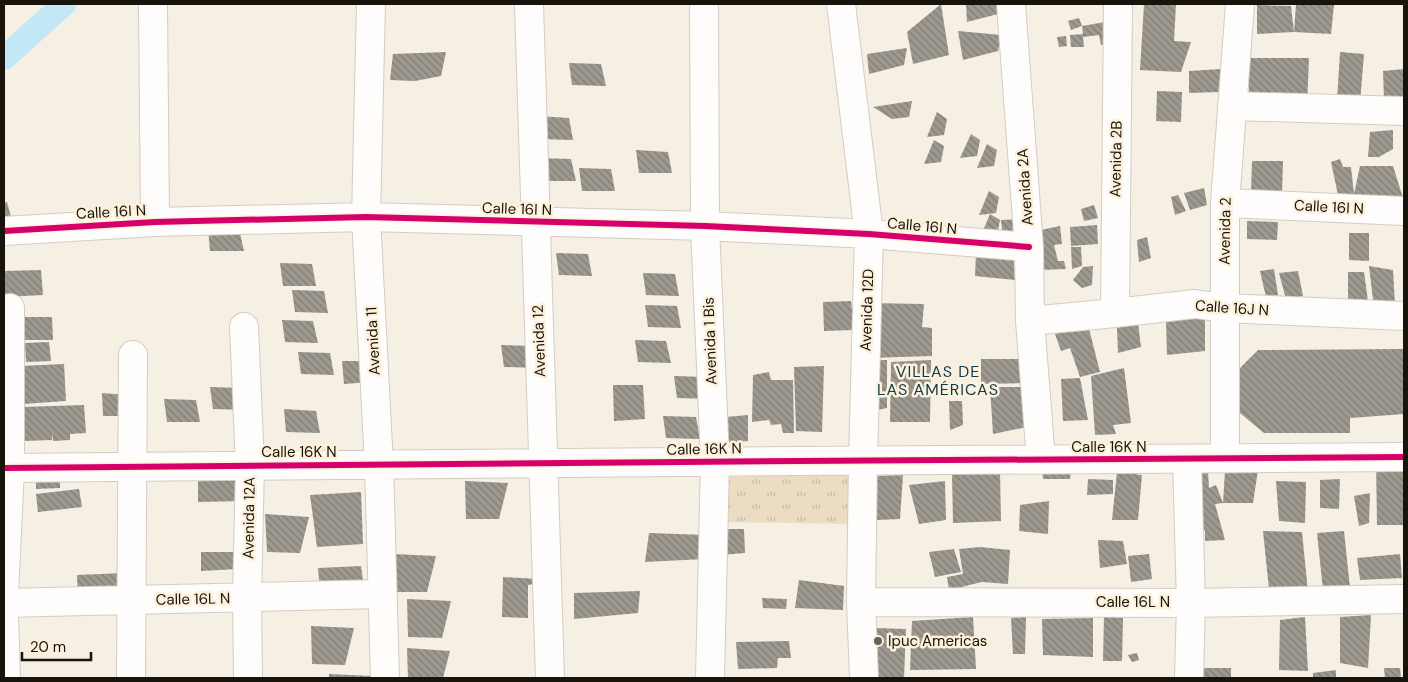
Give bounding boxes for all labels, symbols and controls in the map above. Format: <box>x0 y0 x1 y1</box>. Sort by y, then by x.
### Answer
street label: Avenida 2B <box>1105 120 1127 198</box>
street label: Avenida 2A <box>1012 148 1038 226</box>
street label: Calle 16I N <box>1293 195 1365 219</box>
street label: Avenida 2 <box>1214 197 1236 265</box>
street label: Calle 16I N <box>482 198 552 220</box>
street label: Calle 16I N <box>75 200 147 224</box>
street label: Calle 16I N <box>886 213 958 239</box>
street label: Avenida 12D <box>856 268 878 352</box>
street label: Calle 16J N <box>1194 295 1270 321</box>
street label: Avenida 1 Bis <box>698 297 722 385</box>
street label: Avenida 12 <box>528 305 550 377</box>
street label: Avenida 11 <box>361 306 385 376</box>
district label: VILLAS DE LAS AMÉRICAS <box>877 361 999 400</box>
street label: Calle 16K N <box>1071 437 1147 457</box>
street label: Calle 16K N <box>666 438 742 460</box>
street label: Calle 16K N <box>261 442 337 462</box>
street label: Avenida 12A <box>238 477 260 559</box>
street label: Calle 16L N <box>156 588 230 610</box>
street label: Calle 16L N <box>1096 592 1170 612</box>
scale bar <box>22 630 91 662</box>
place label: Ipuc Americas <box>888 631 987 651</box>
marker: Ipuc Americas <box>872 635 884 647</box>
text: 20 m <box>30 637 66 657</box>

